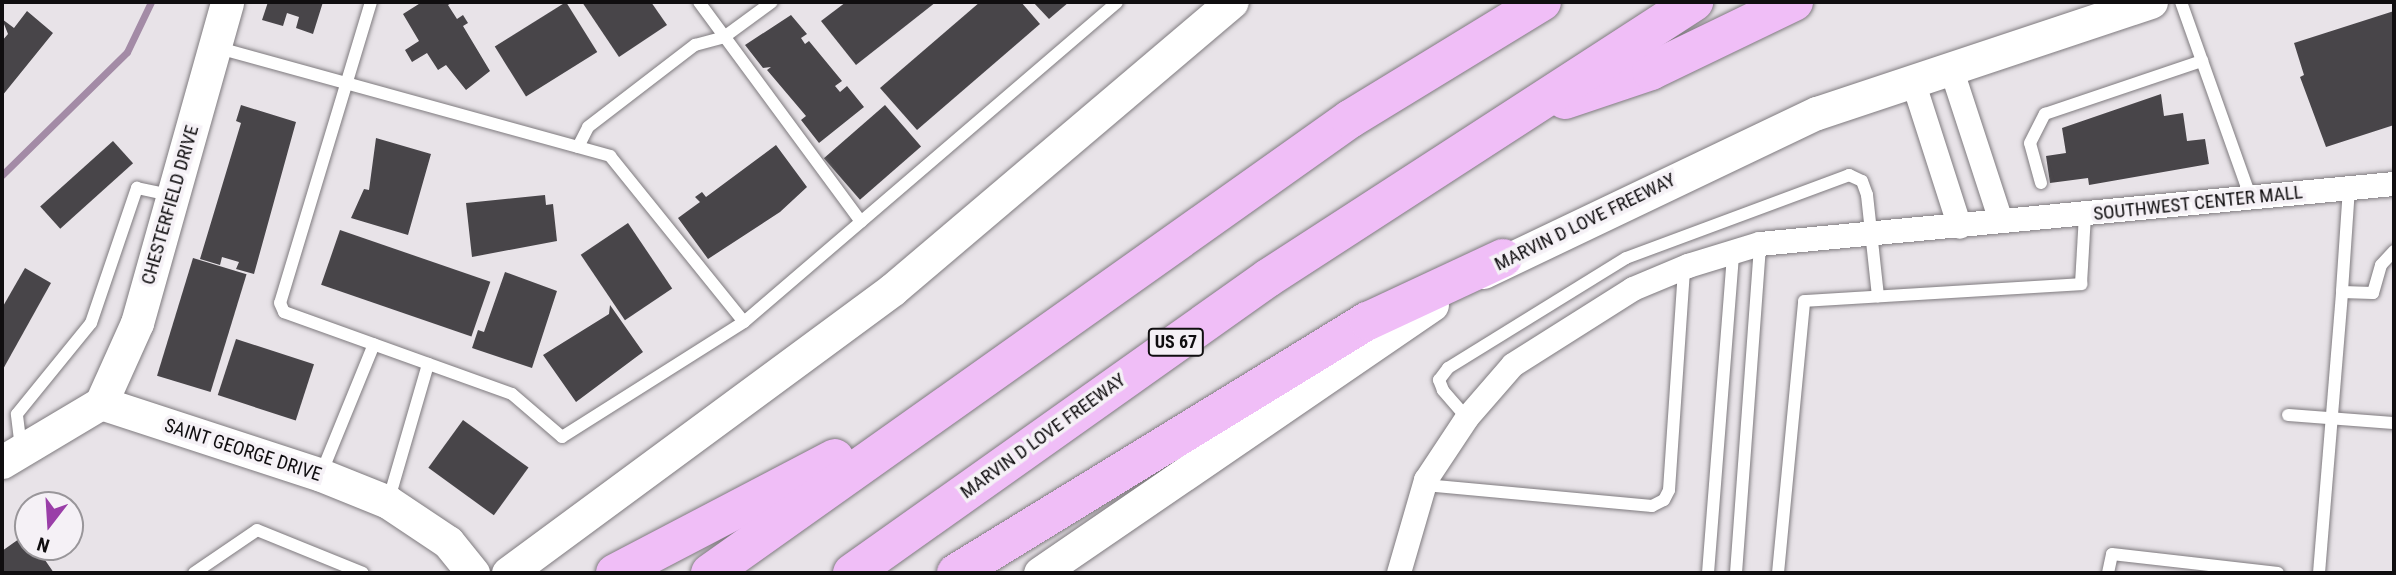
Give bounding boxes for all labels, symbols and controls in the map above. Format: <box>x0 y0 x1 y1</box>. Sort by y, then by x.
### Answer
street label: CHESTERFIELD DRIVE <box>136 123 204 287</box>
street label: MARVIN D LOVE FREEWAY <box>1491 168 1679 276</box>
street label: SOUTHWEST CENTER MALL <box>2092 181 2304 225</box>
road number: US 67 <box>1146 328 1206 356</box>
street label: MARVIN D LOVE FREEWAY <box>956 368 1130 504</box>
street label: SAINT GEORGE DRIVE <box>161 414 325 486</box>
north arrow <box>14 491 84 561</box>
text: N <box>34 532 52 557</box>

